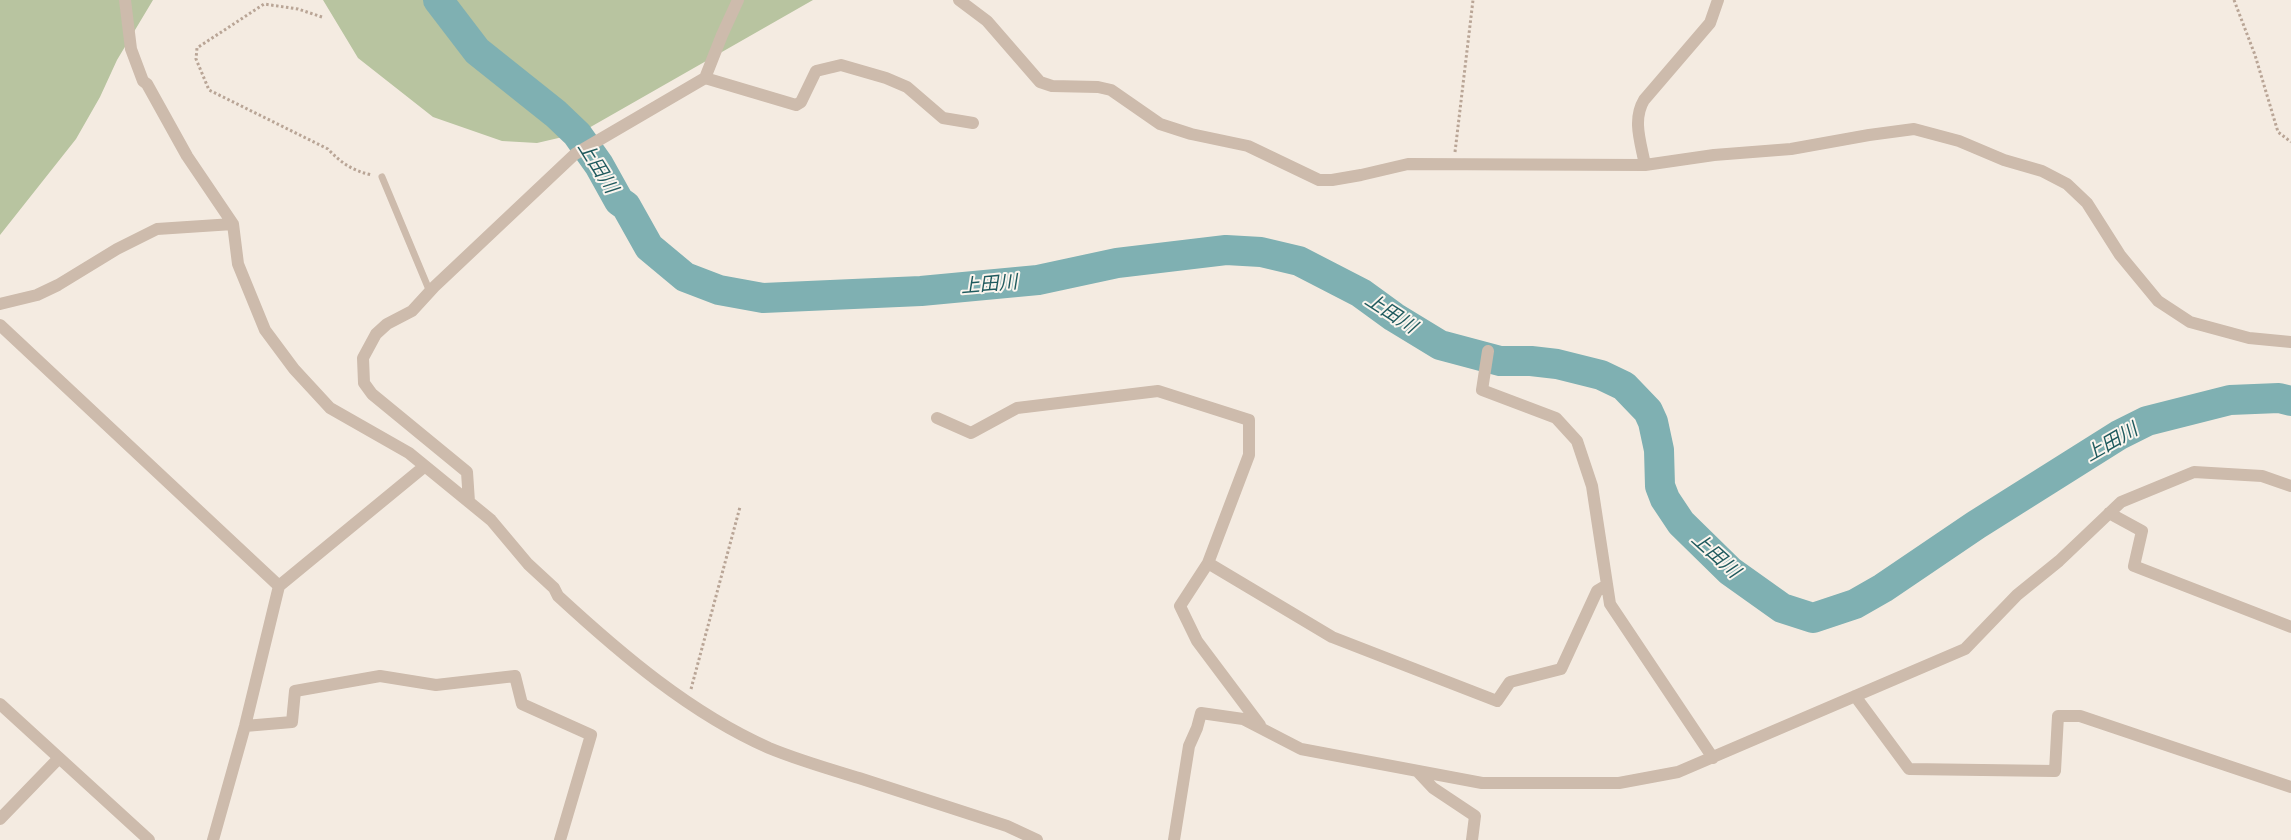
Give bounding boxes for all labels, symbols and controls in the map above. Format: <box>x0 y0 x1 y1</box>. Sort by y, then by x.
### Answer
water label: 上田川 <box>573 137 623 197</box>
water label: 上田川 <box>960 270 1018 298</box>
water label: 上田川 <box>1361 288 1421 338</box>
water label: 上田川 <box>2081 418 2141 466</box>
water label: 上田川 <box>1687 527 1745 583</box>

